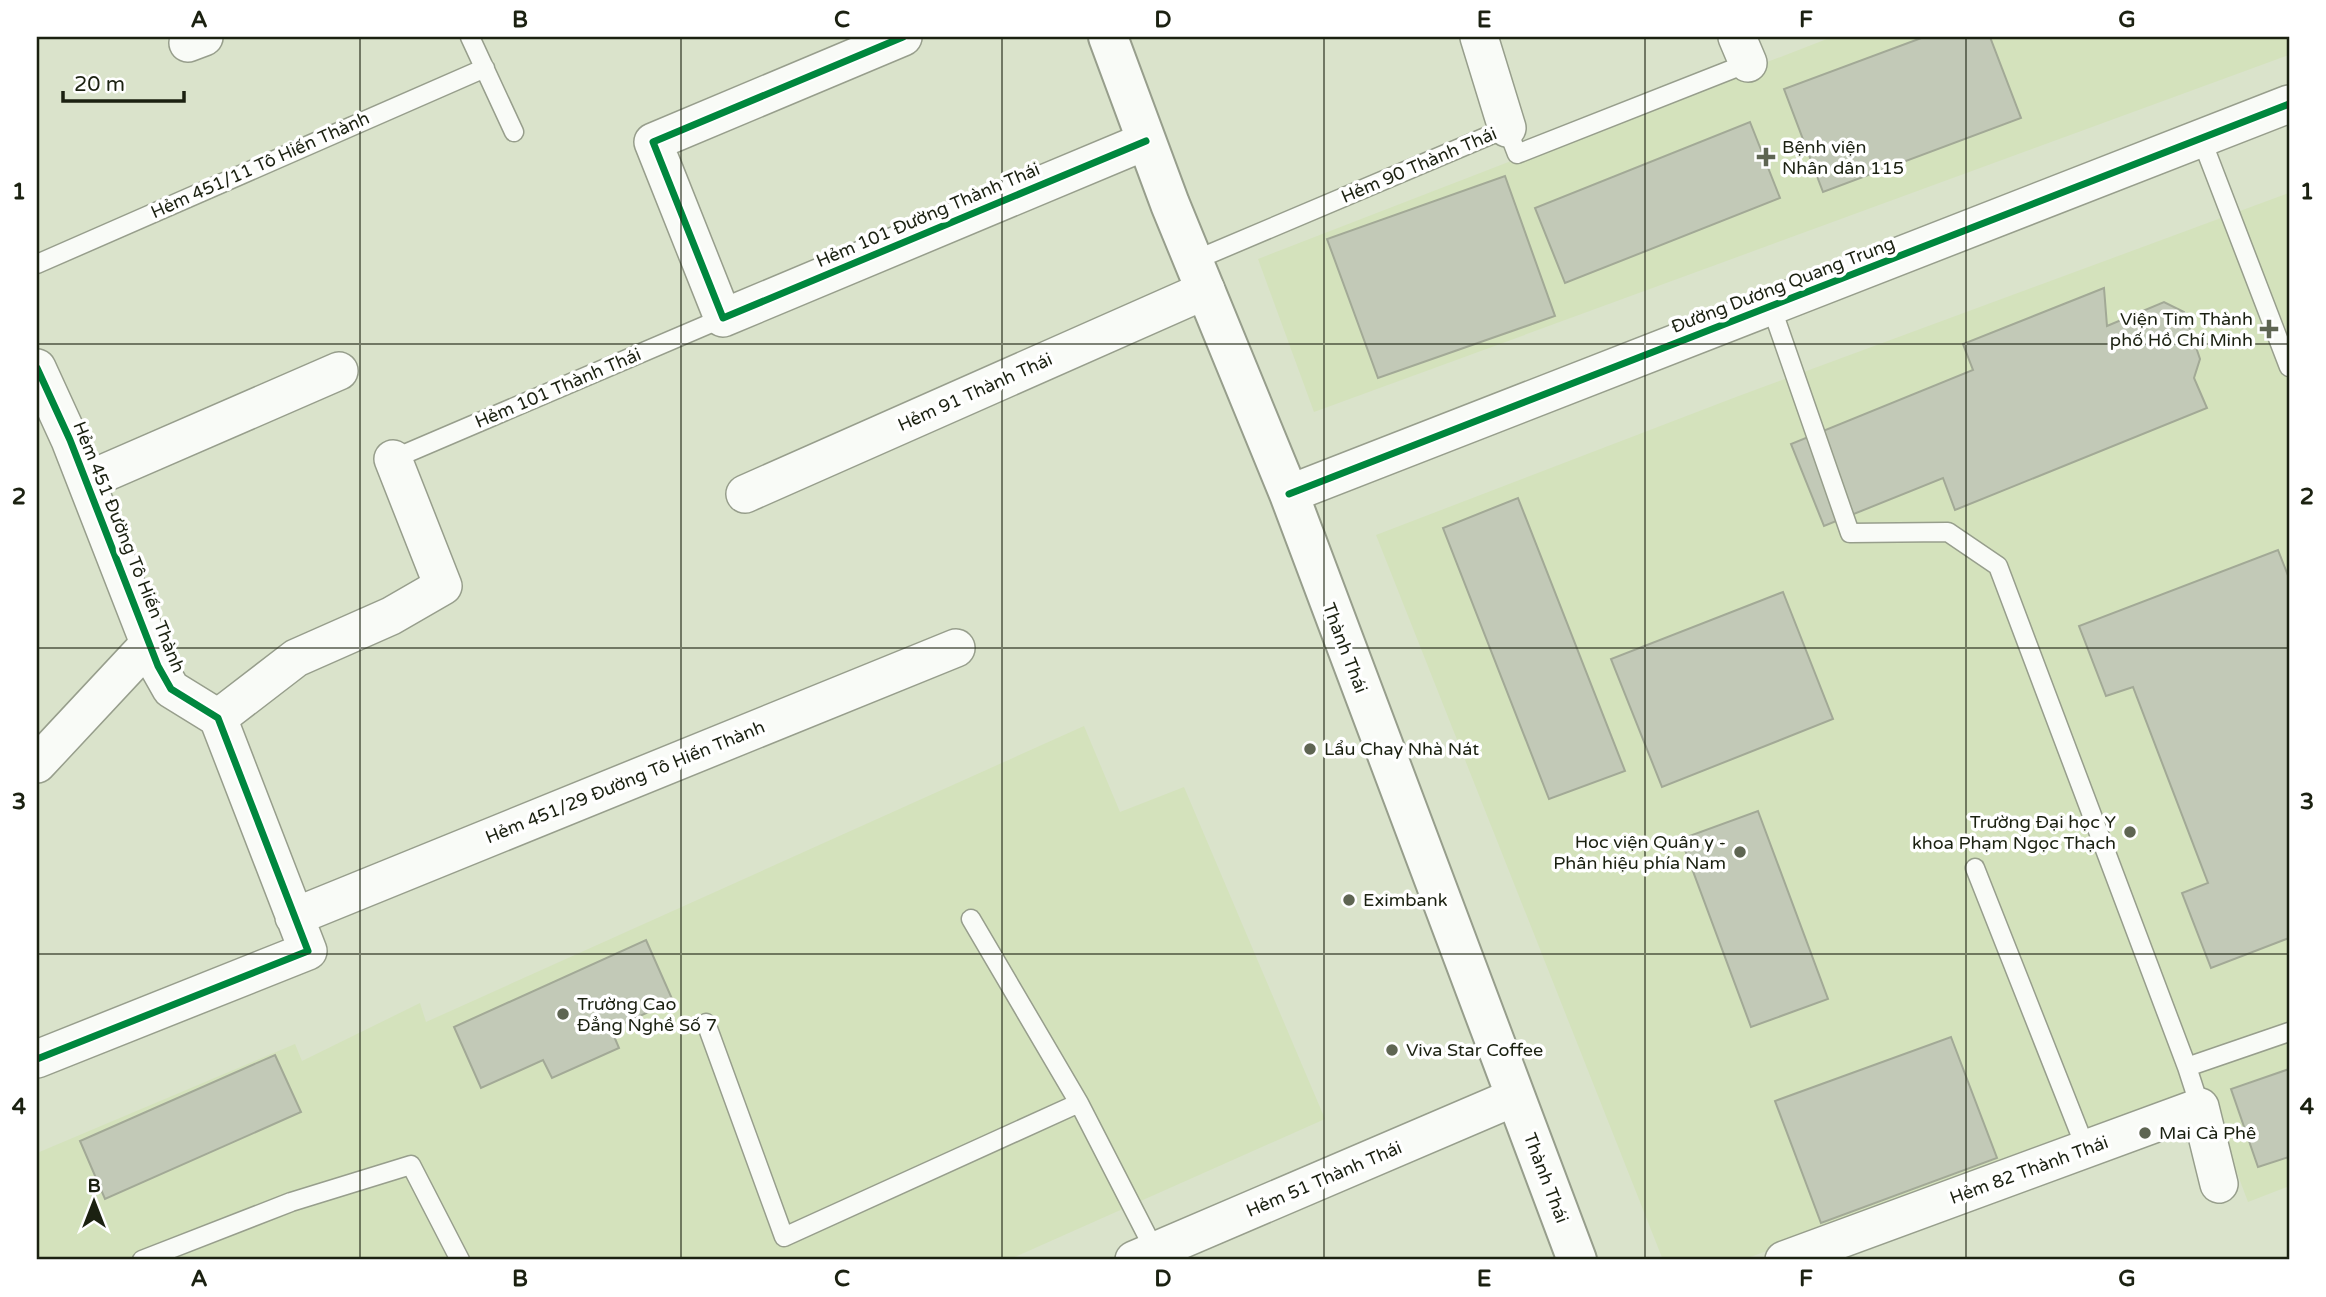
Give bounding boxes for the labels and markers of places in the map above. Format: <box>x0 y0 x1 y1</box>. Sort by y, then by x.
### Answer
place label: Bệnh viện Nhân dân 115 <box>1782 136 1904 179</box>
marker: Bệnh viện Nhân dân 115 <box>1756 147 1776 167</box>
place label: Viện Tim Thành phố Hồ Chí Minh <box>2110 308 2253 351</box>
marker: Viện Tim Thành phố Hồ Chí Minh <box>2259 319 2279 339</box>
place label: Lẩu Chay Nhà Nát <box>1324 738 1479 760</box>
marker: Lẩu Chay Nhà Nát <box>1302 741 1318 757</box>
place label: Trường Đại học Y khoa Phạm Ngọc Thạch <box>1912 811 2116 854</box>
marker: Trường Đại học Y khoa Phạm Ngọc Thạch <box>2122 824 2138 840</box>
place label: Hoc viện Quân y - Phân hiệu phía Nam <box>1553 831 1726 874</box>
marker: Hoc viện Quân y - Phân hiệu phía Nam <box>1732 844 1748 860</box>
place label: Eximbank <box>1363 889 1448 911</box>
marker: Eximbank <box>1341 892 1357 908</box>
place label: Trường Cao Đẳng Nghề Số 7 <box>577 993 717 1036</box>
marker: Trường Cao Đẳng Nghề Số 7 <box>555 1006 571 1022</box>
place label: Viva Star Coffee <box>1406 1039 1543 1061</box>
marker: Viva Star Coffee <box>1384 1042 1400 1058</box>
place label: Mai Cà Phê <box>2159 1122 2256 1144</box>
marker: Mai Cà Phê <box>2137 1125 2153 1141</box>

